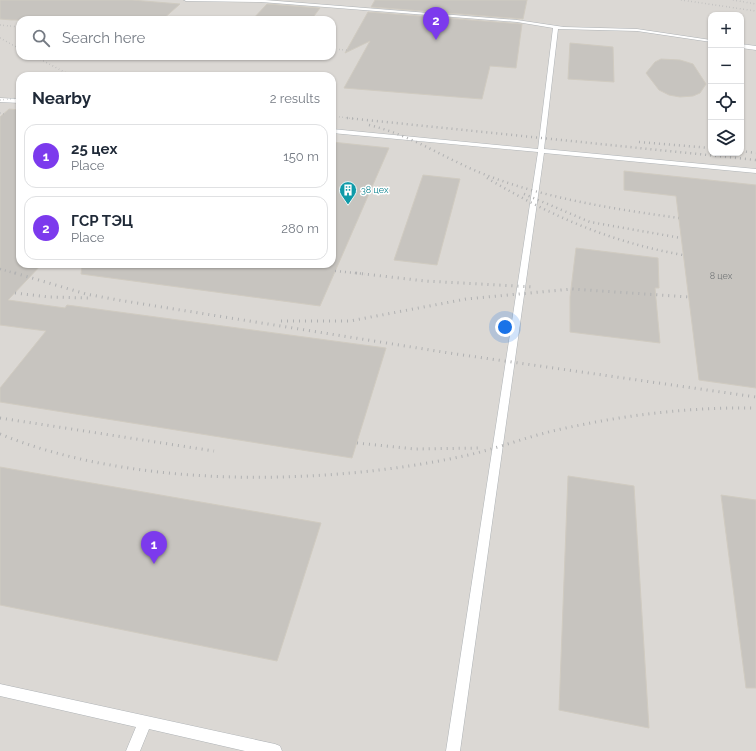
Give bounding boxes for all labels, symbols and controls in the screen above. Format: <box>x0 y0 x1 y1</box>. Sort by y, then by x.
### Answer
pin: 2 <box>423 7 449 40</box>
map controls <box>708 12 744 156</box>
button: + <box>708 12 744 48</box>
search box <box>16 16 336 60</box>
icon: search <box>30 27 52 49</box>
text: Search here <box>62 29 145 47</box>
button: − <box>708 48 744 84</box>
button: locate <box>708 84 744 120</box>
text: Nearby <box>32 88 91 108</box>
text: 2 results <box>270 91 320 106</box>
button: layers <box>708 120 744 156</box>
text: 25 цех <box>71 140 118 158</box>
text: 1 <box>43 149 49 164</box>
text: 150 m <box>283 149 319 164</box>
text: Place <box>71 158 104 173</box>
building icon: 38 цех <box>338 180 358 205</box>
place label: 38 цех <box>361 185 389 195</box>
text: ГСР ТЭЦ <box>71 212 133 230</box>
text: 2 <box>42 221 50 236</box>
text: 280 m <box>281 221 319 236</box>
text: Place <box>71 230 104 245</box>
house number: 8 цех <box>710 271 733 281</box>
your location <box>495 317 515 337</box>
pin: 1 <box>141 531 167 564</box>

